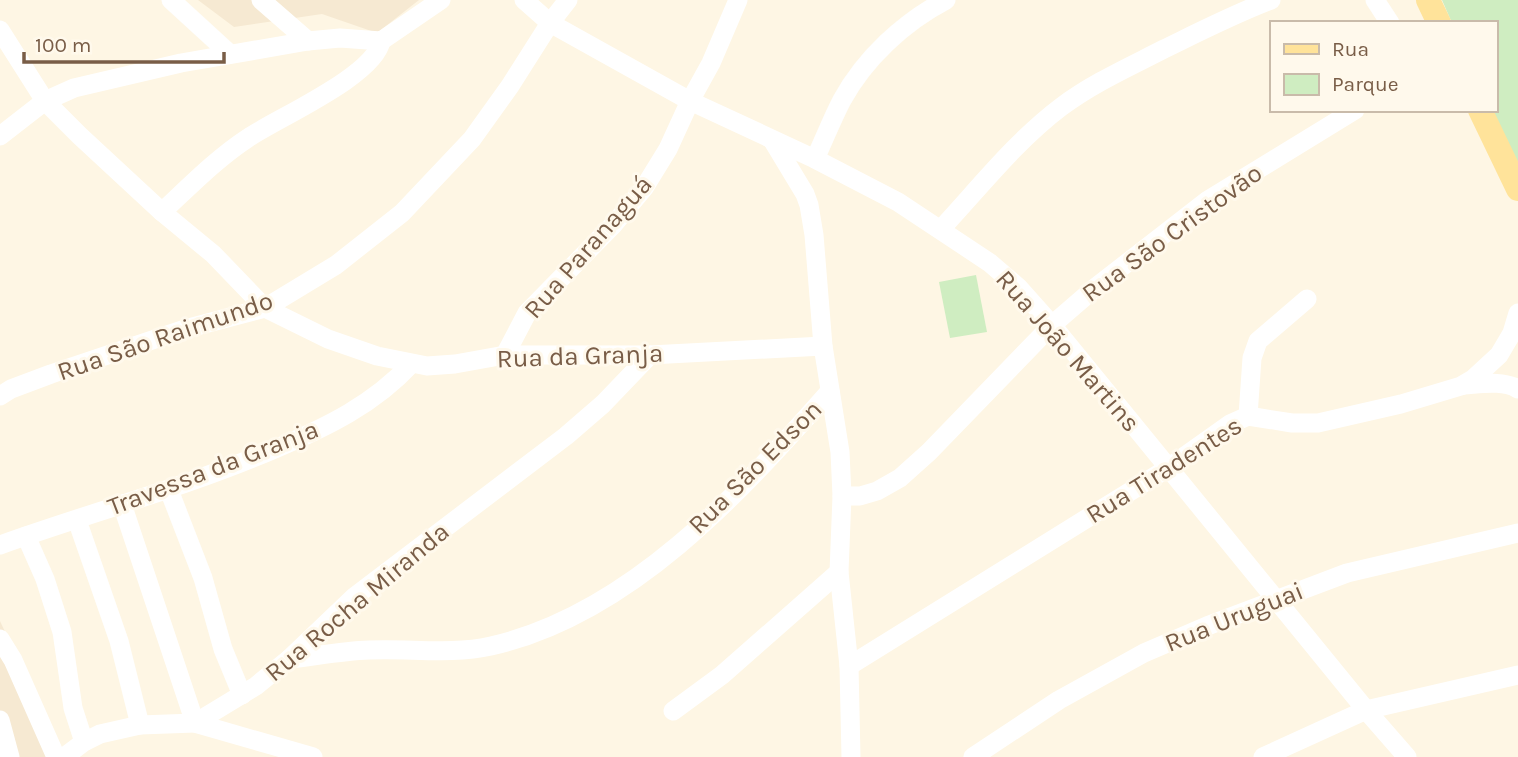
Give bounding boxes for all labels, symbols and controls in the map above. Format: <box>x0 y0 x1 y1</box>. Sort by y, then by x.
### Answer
scale bar <box>24 21 224 65</box>
legend <box>1270 21 1497 112</box>
text: 100 m <box>35 33 92 57</box>
text: Rua <box>1332 37 1369 61</box>
text: Parque <box>1332 72 1399 96</box>
street label: Rua São Cristovão <box>1076 157 1268 309</box>
street label: Rua Paranaguá <box>517 169 659 325</box>
street label: Rua João Martins <box>989 264 1147 438</box>
street label: Rua São Raimundo <box>53 285 277 387</box>
street label: Rua da Granja <box>496 338 664 374</box>
street label: Rua São Edson <box>682 394 828 540</box>
street label: Rua Tiradentes <box>1080 410 1248 530</box>
street label: Travessa da Granja <box>103 413 323 523</box>
street label: Rua Rocha Miranda <box>259 516 455 688</box>
street label: Rua Uruguai <box>1160 575 1308 659</box>

